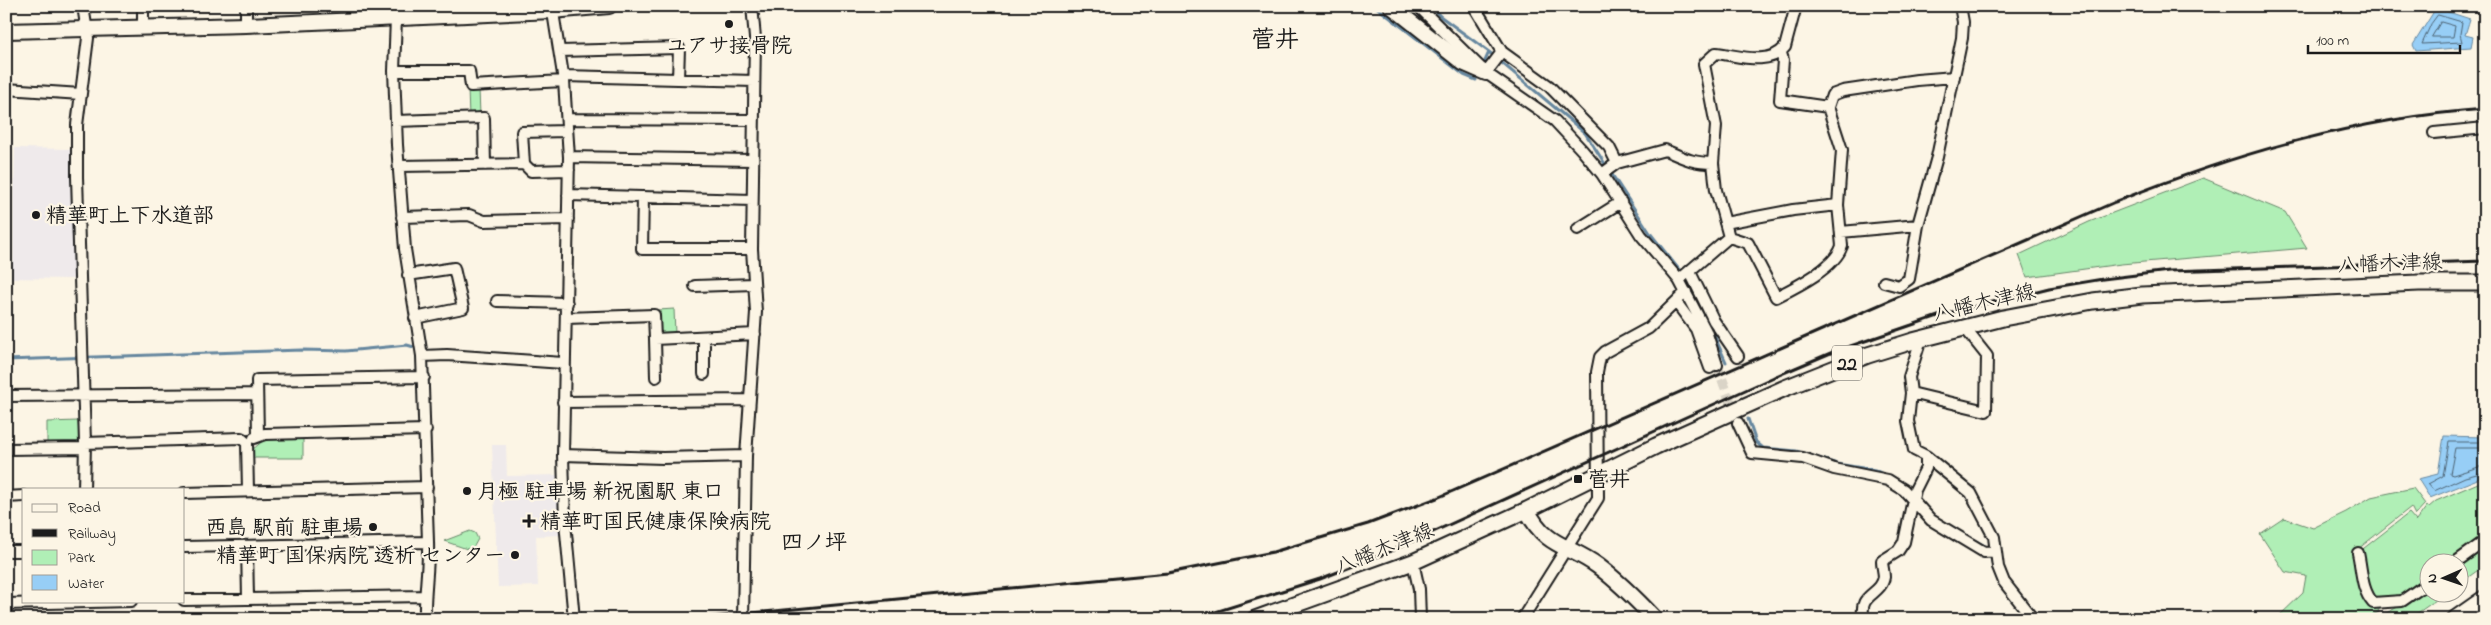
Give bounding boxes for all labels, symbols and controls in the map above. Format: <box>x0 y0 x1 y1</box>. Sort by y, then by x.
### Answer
marker: ユアサ接骨院 <box>723 18 735 30</box>
scale bar <box>2308 22 2461 54</box>
district label: 菅井 <box>1251 24 1299 59</box>
text: 100 m <box>2316 30 2349 52</box>
place label: ユアサ接骨院 <box>666 32 792 62</box>
place label: 精華町上下水道部 <box>46 202 214 232</box>
marker: 精華町上下水道部 <box>30 209 42 221</box>
street label: 八幡木津線 <box>2337 248 2443 282</box>
street label: 八幡木津線 <box>1930 278 2039 330</box>
road number: 22 <box>1832 346 1862 380</box>
place label: 菅井 <box>1588 466 1630 496</box>
marker: 菅井 <box>1572 473 1584 485</box>
place label: 月極 駐車場 新祝園駅 東口 <box>477 478 724 508</box>
marker: 月極 駐車場 新祝園駅 東口 <box>461 485 473 497</box>
legend <box>22 488 185 602</box>
text: Road <box>68 497 101 519</box>
place label: 精華町国民健康保険病院 <box>540 508 771 538</box>
place label: 西島 駅前 駐車場 <box>206 514 363 544</box>
marker: 精華町国民健康保険病院 <box>522 514 536 528</box>
street label: 八幡木津線 <box>1330 516 1439 583</box>
marker: 西島 駅前 駐車場 <box>367 521 379 533</box>
text: Railway <box>68 523 116 546</box>
district label: 四ノ坪 <box>781 528 847 560</box>
place label: 精華町 国保病院 透析 センター <box>216 542 505 572</box>
text: Park <box>68 547 96 569</box>
marker: 精華町 国保病院 透析 センター <box>509 549 521 561</box>
north arrow <box>2418 552 2468 602</box>
text: Water <box>68 573 104 595</box>
text: N <box>2422 573 2443 583</box>

